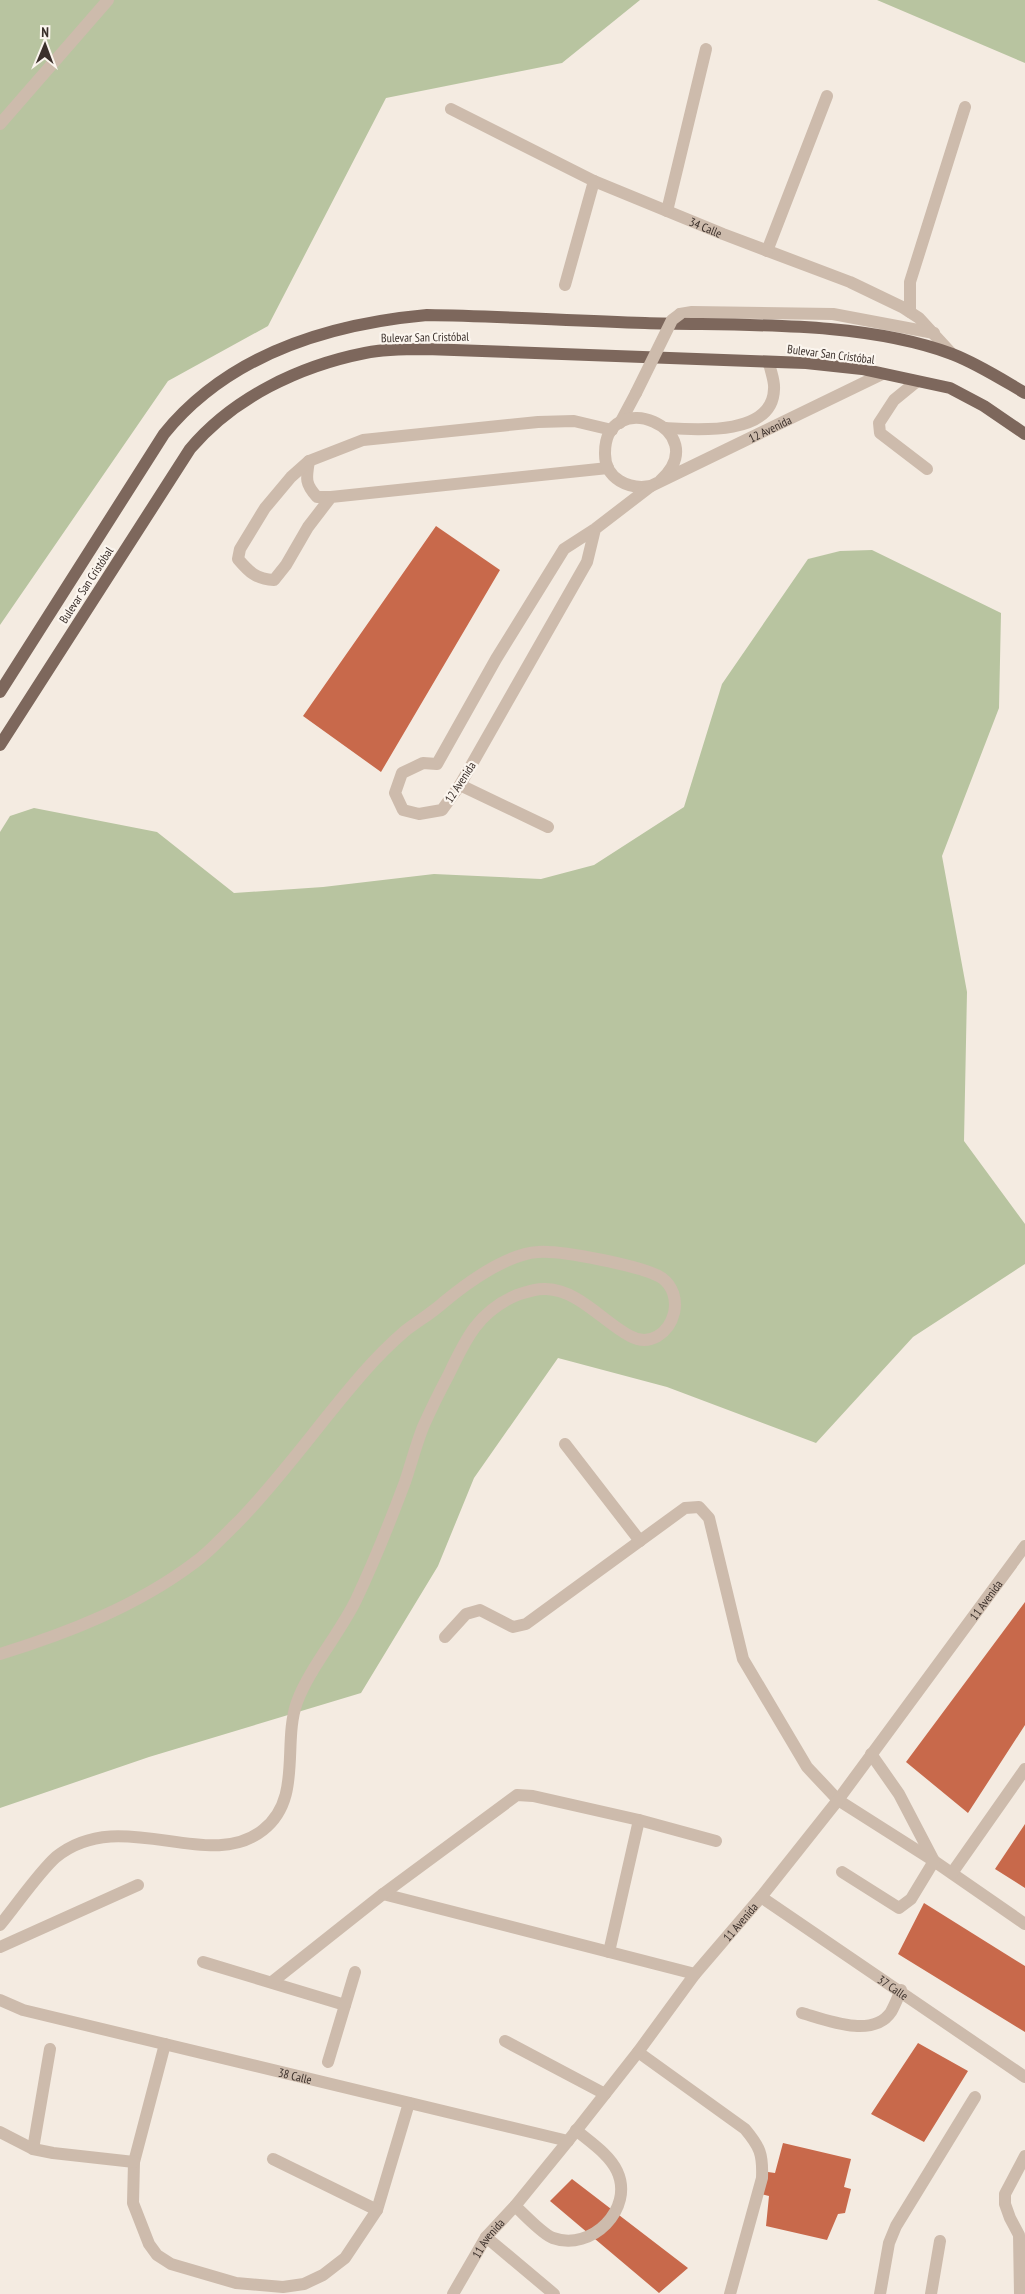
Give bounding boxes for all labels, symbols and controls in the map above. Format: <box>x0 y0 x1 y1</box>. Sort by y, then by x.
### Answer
north arrow <box>20 20 70 70</box>
text: N <box>41 23 49 41</box>
street label: 34 Calle <box>687 214 724 240</box>
street label: Bulevar San Cristóbal <box>381 329 469 345</box>
street label: Bulevar San Cristóbal <box>786 341 876 367</box>
street label: 12 Avenida <box>746 412 794 445</box>
street label: Bulevar San Cristóbal <box>56 544 116 626</box>
street label: 12 Avenida <box>441 759 479 805</box>
street label: 11 Avenida <box>966 1577 1005 1623</box>
street label: 11 Avenida <box>719 1899 761 1944</box>
street label: 37 Calle <box>875 1971 911 2003</box>
street label: 38 Calle <box>277 2064 314 2087</box>
street label: 11 Avenida <box>468 2215 507 2260</box>

